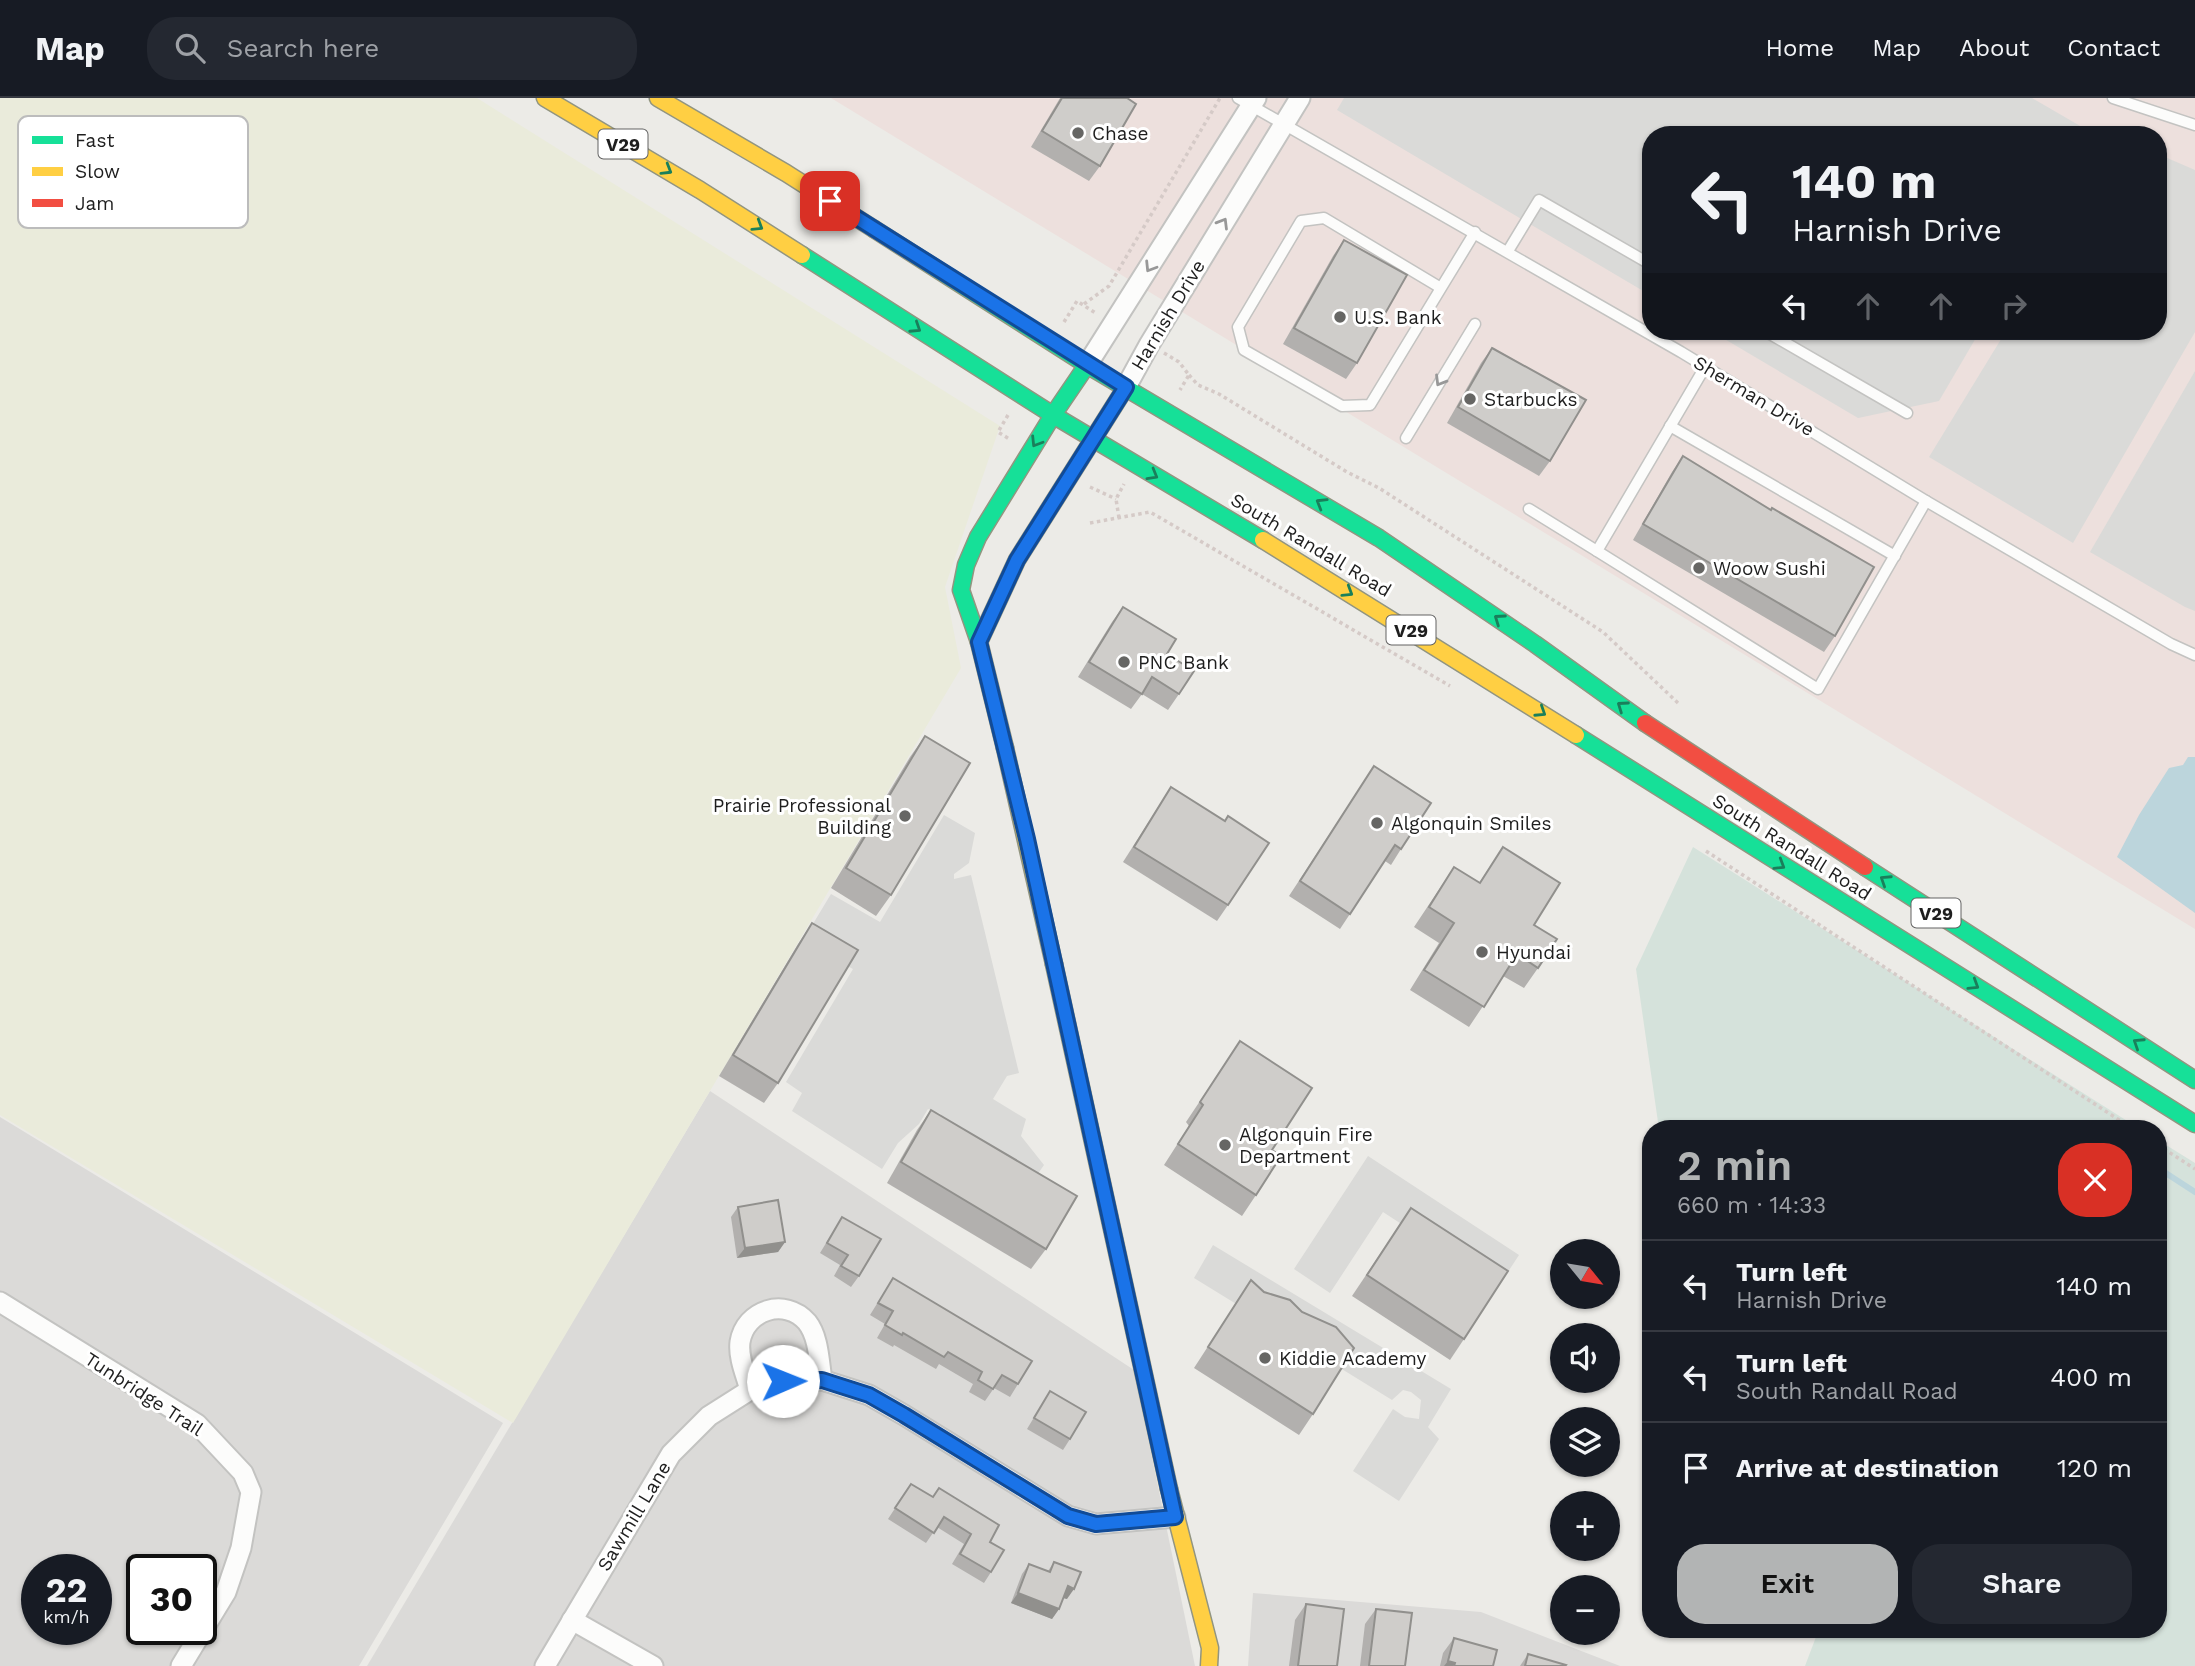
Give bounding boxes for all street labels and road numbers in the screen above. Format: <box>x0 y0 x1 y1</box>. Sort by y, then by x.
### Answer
road number: V29 <box>598 130 648 158</box>
street label: Harnish Drive <box>1126 256 1210 374</box>
street label: Sherman Drive <box>1689 351 1819 441</box>
street label: South Randall Road <box>1227 488 1395 602</box>
road number: V29 <box>1386 616 1436 644</box>
street label: South Randall Road <box>1708 789 1876 905</box>
road number: V29 <box>1912 898 1960 928</box>
street label: Tunbridge Trail <box>80 1347 208 1441</box>
street label: Sawmill Lane <box>592 1457 676 1575</box>

